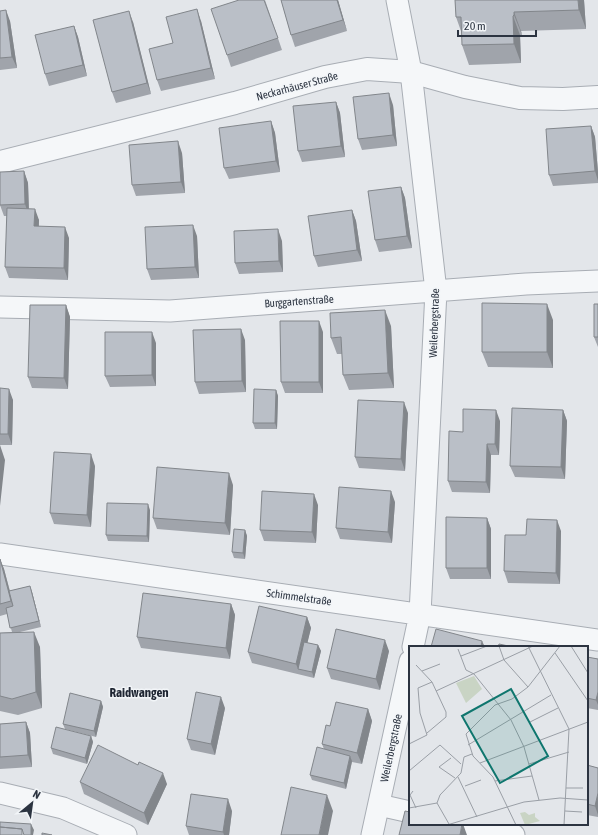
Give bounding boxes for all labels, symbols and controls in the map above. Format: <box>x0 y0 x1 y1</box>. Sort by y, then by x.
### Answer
scale bar <box>458 12 536 38</box>
text: 20 m <box>464 19 486 33</box>
street label: Neckarhäuser Straße <box>255 69 339 103</box>
street label: Weilerbergstraße <box>427 288 441 358</box>
street label: Burggartenstraße <box>264 293 334 309</box>
street label: Schimmelstraße <box>266 586 332 608</box>
inset map <box>409 646 588 825</box>
district label: Raidwangen <box>109 685 169 700</box>
street label: Weilerbergstraße <box>378 713 404 783</box>
north arrow <box>12 783 52 823</box>
text: N <box>31 787 43 801</box>

